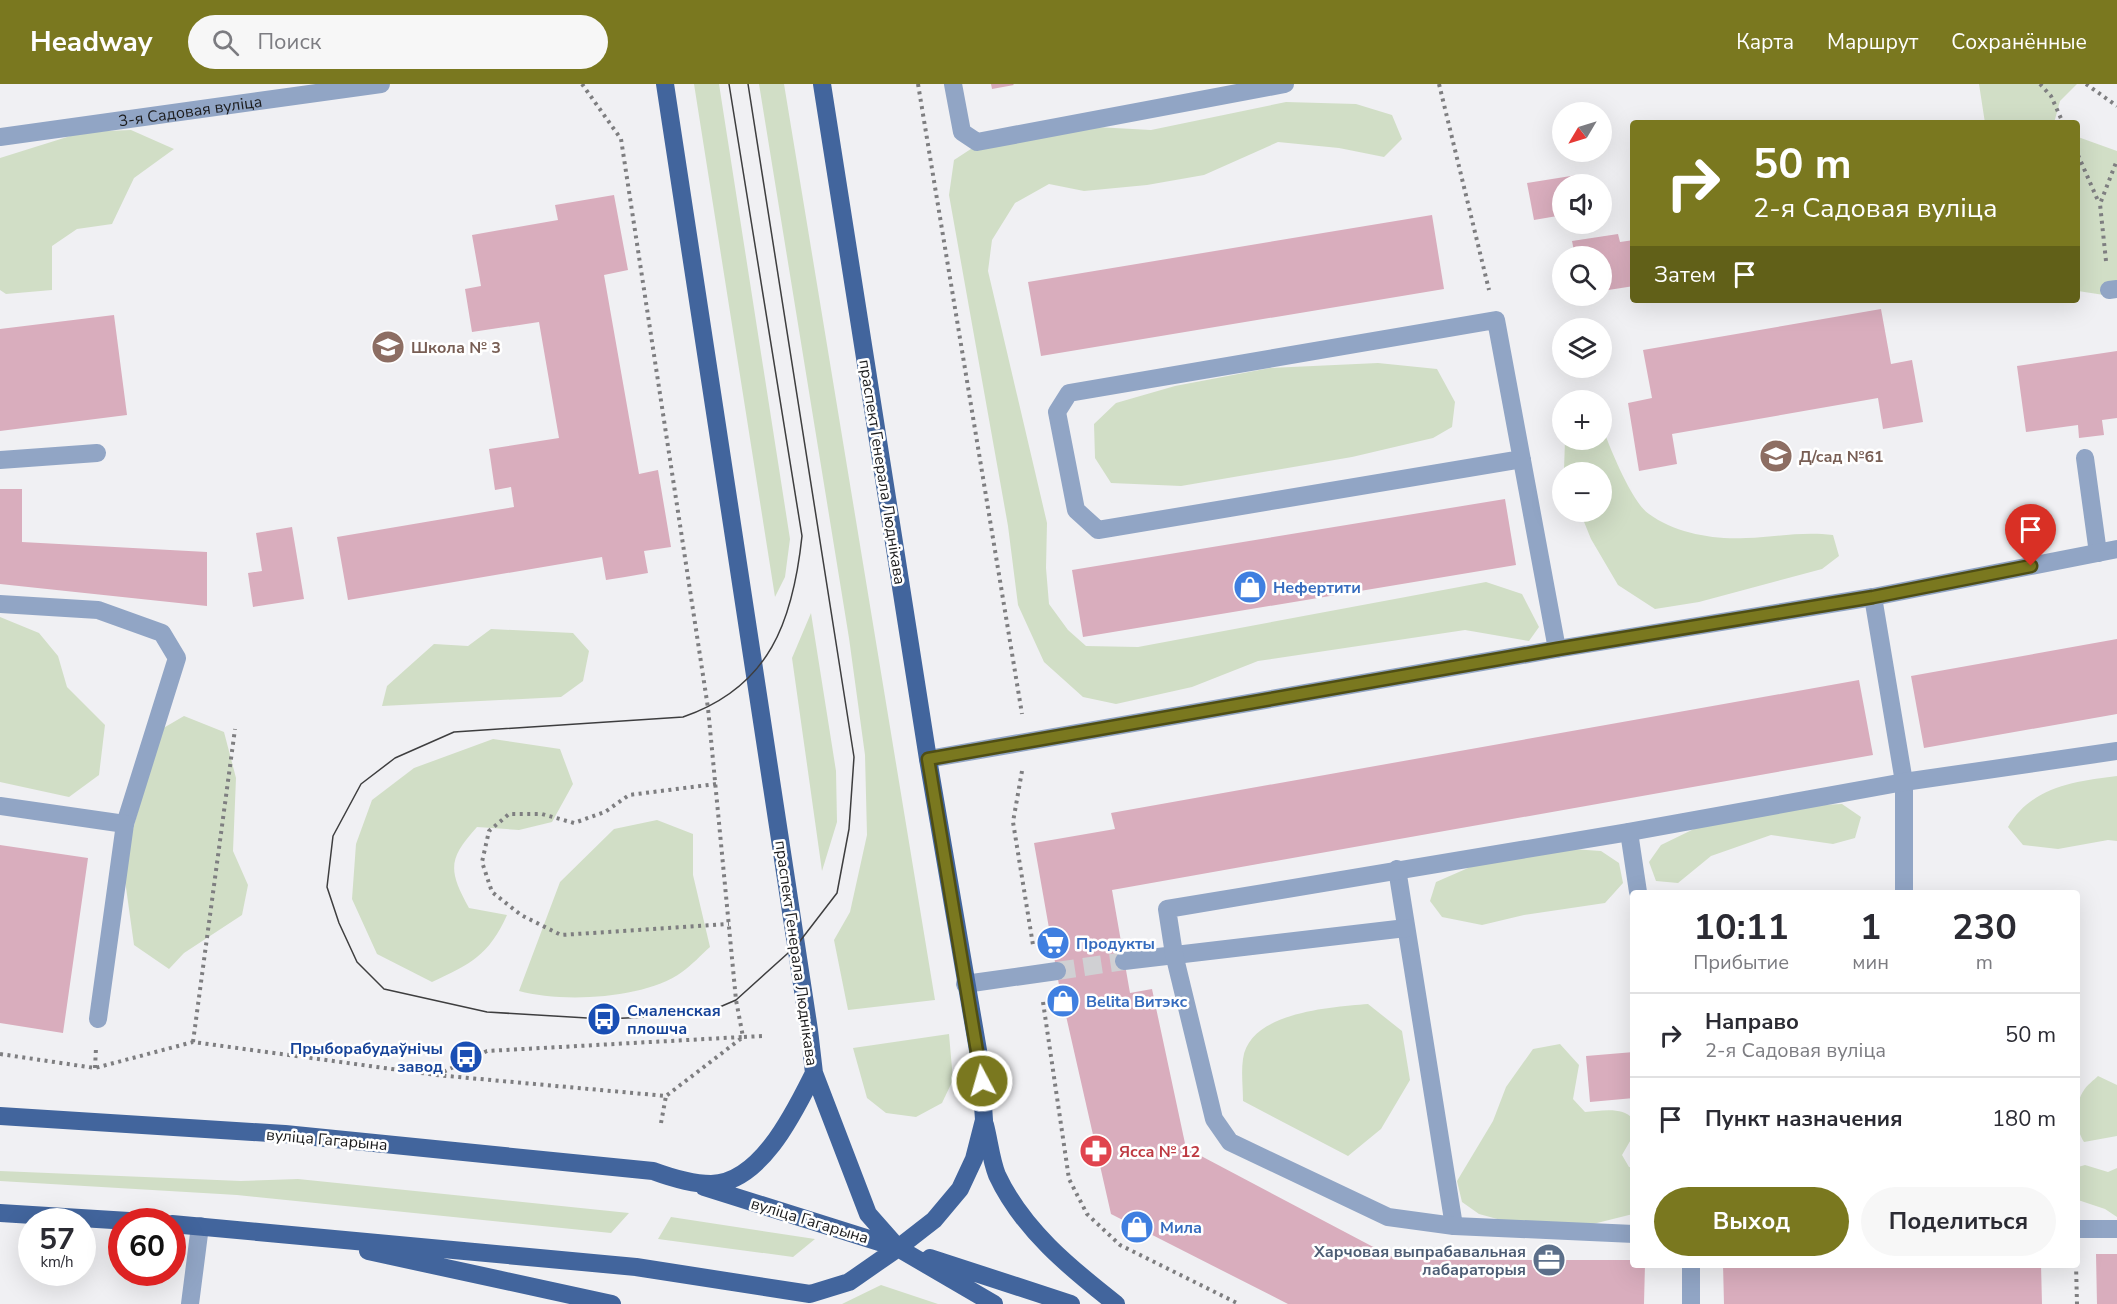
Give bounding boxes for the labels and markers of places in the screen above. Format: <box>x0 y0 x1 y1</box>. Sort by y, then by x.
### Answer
school or university icon: Школа № 3 <box>370 329 406 365</box>
place label: Школа № 3 <box>411 337 501 359</box>
school or university icon: Д/сад №61 <box>1758 438 1794 474</box>
place label: Д/сад №61 <box>1799 446 1884 468</box>
pin <box>2005 504 2056 566</box>
shop icon: Нефертити <box>1232 569 1268 605</box>
place label: Нефертити <box>1273 577 1361 599</box>
supermarket icon: Продукты <box>1035 925 1071 961</box>
place label: Продукты <box>1076 933 1155 955</box>
shop icon: Belita Витэкс <box>1045 983 1081 1019</box>
place label: Belita Витэкс <box>1086 991 1187 1013</box>
place label: Смаленская плошча <box>627 1000 721 1040</box>
bus stop icon: Смаленская плошча <box>586 1001 622 1037</box>
place label: Прыборабудаўнічы завод <box>290 1038 443 1078</box>
bus stop icon: Прыборабудаўнічы завод <box>448 1039 484 1075</box>
pharmacy icon: Ясса № 12 <box>1078 1133 1114 1169</box>
place label: Ясса № 12 <box>1119 1141 1200 1163</box>
shop icon: Мила <box>1119 1209 1155 1245</box>
place label: Мила <box>1160 1217 1202 1239</box>
place label: Харчовая выпрабавальная лабараторыя <box>1313 1241 1526 1281</box>
office icon: Харчовая выпрабавальная лабараторыя <box>1531 1242 1567 1278</box>

